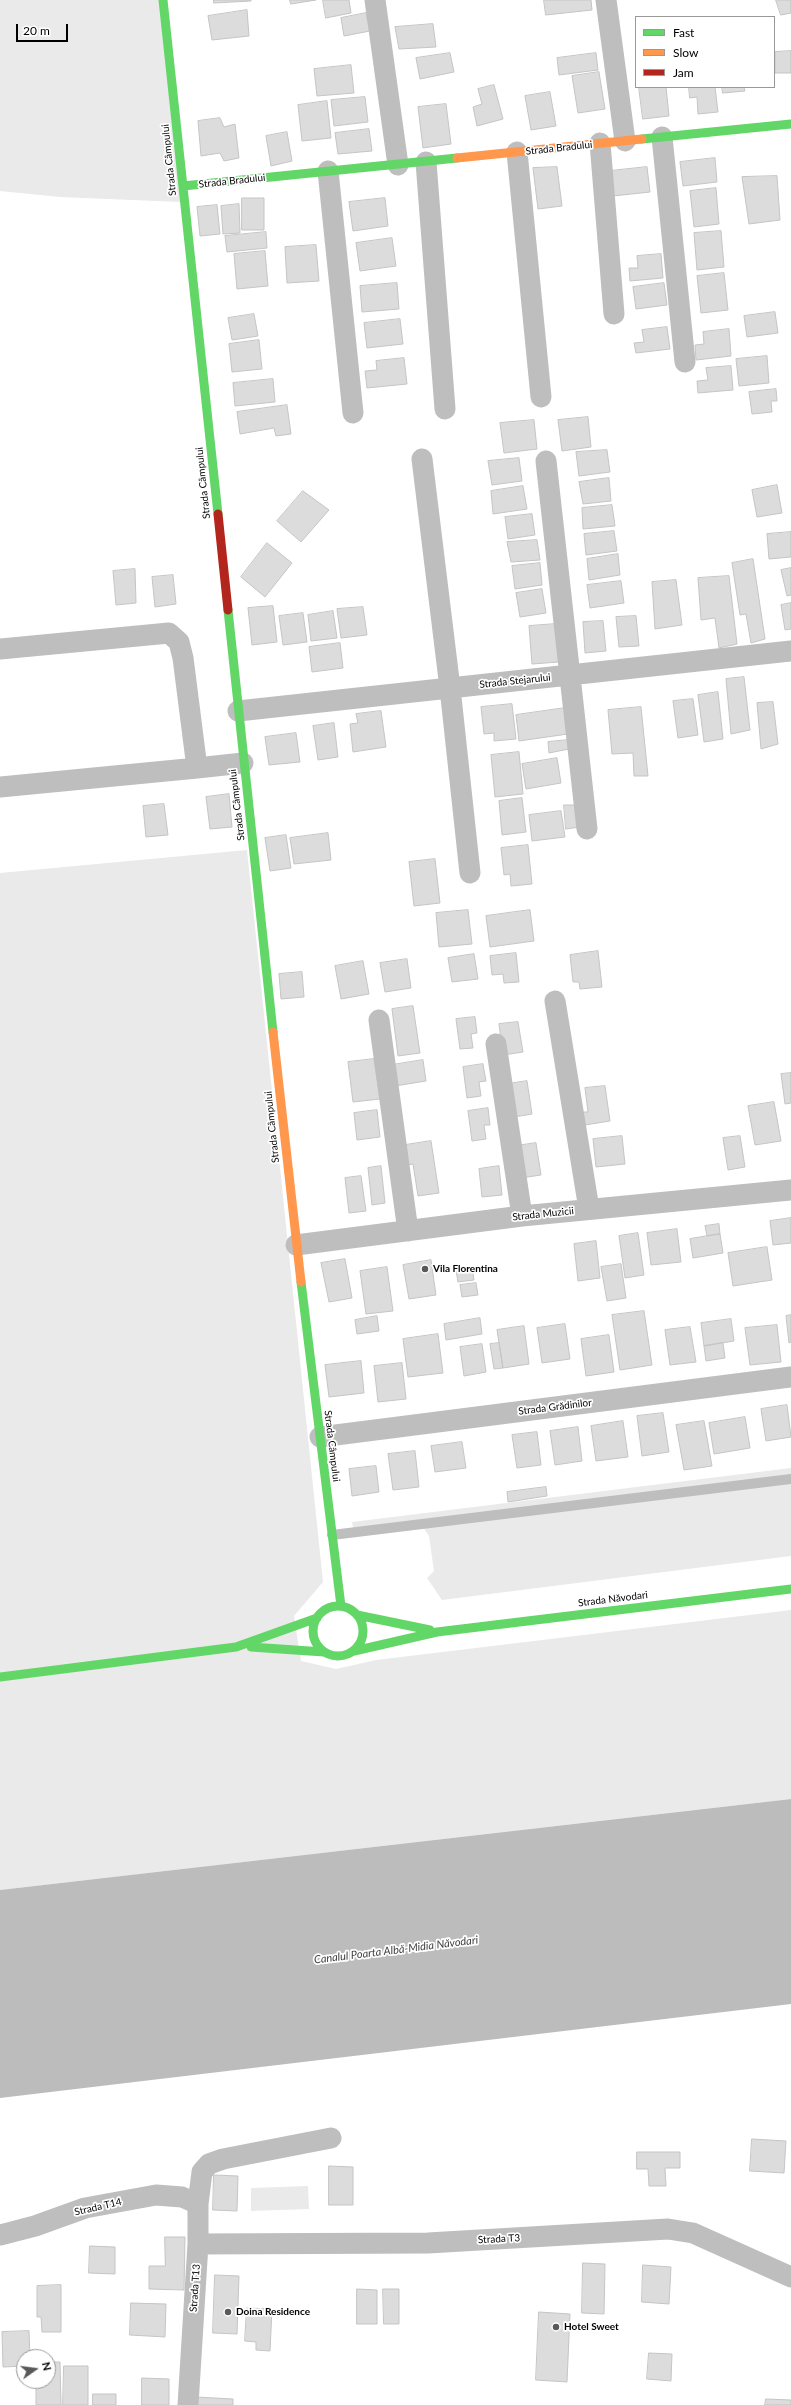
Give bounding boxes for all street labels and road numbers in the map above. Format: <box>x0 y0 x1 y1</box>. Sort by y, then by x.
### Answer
street label: Strada Câmpului <box>159 124 179 196</box>
street label: Strada Bradului <box>525 139 593 157</box>
street label: Strada Bradului <box>198 172 266 190</box>
street label: Strada Câmpului <box>193 447 213 519</box>
street label: Strada Stejarului <box>479 671 551 691</box>
street label: Strada Câmpului <box>227 769 247 841</box>
street label: Strada Câmpului <box>262 1091 282 1163</box>
street label: Strada Muzicii <box>512 1205 574 1223</box>
street label: Strada Grădinilor <box>518 1397 592 1417</box>
street label: Strada Câmpului <box>322 1410 342 1482</box>
street label: Strada Năvodari <box>577 1589 649 1609</box>
street label: Strada T14 <box>73 2196 123 2218</box>
street label: Strada T3 <box>478 2232 520 2246</box>
street label: Strada T13 <box>187 2264 203 2312</box>

